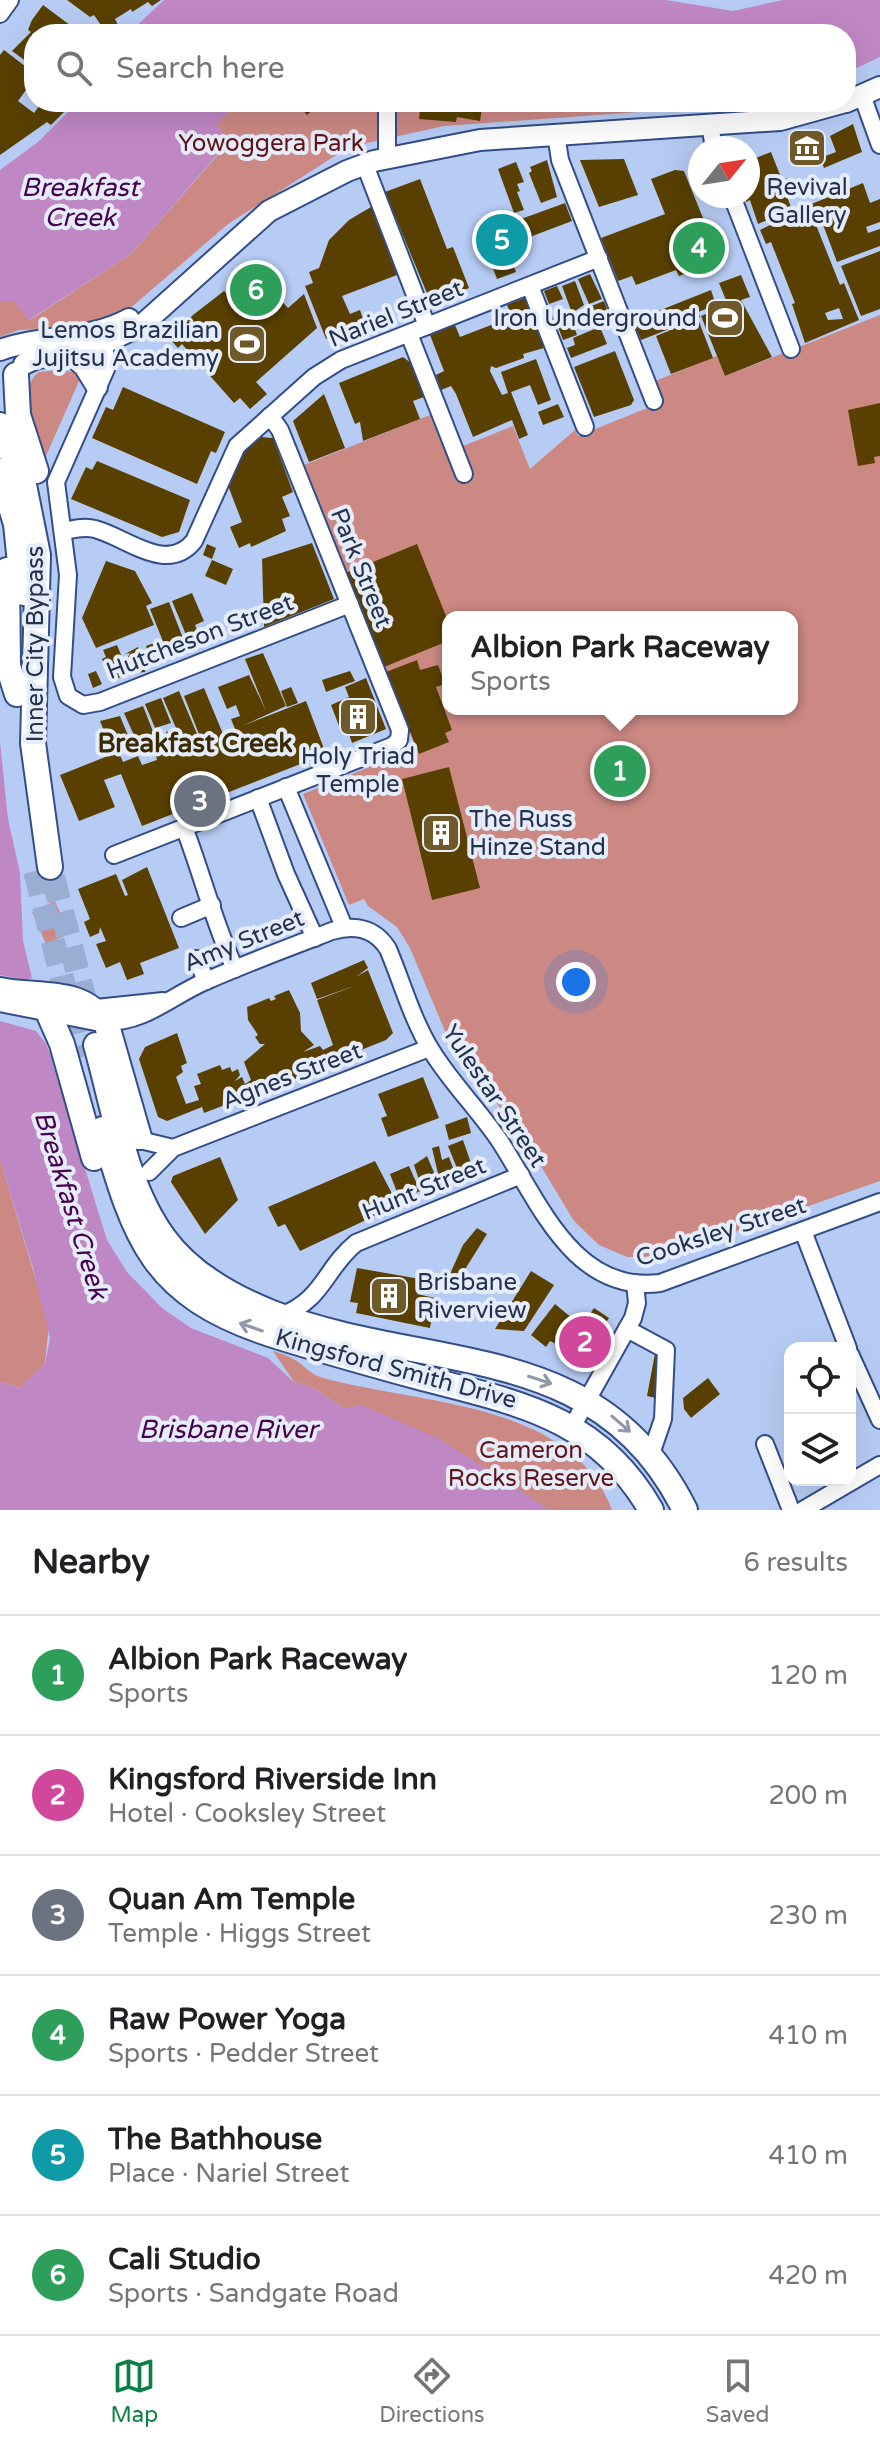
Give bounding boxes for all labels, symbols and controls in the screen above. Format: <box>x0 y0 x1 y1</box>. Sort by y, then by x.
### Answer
search box <box>24 24 856 112</box>
icon: search <box>52 46 96 90</box>
text: Search here <box>116 50 285 87</box>
museum icon: Revival Gallery <box>786 127 828 169</box>
park label: Yowoggera Park <box>178 129 364 158</box>
north arrow <box>688 136 760 208</box>
water label: Breakfast Creek <box>21 172 142 233</box>
place label: Revival Gallery <box>766 173 848 230</box>
pin: 5 <box>476 210 528 270</box>
pin: 4 <box>673 218 725 278</box>
pin: 6 <box>230 260 282 320</box>
street label: Nariel Street <box>325 274 467 354</box>
sports icon: Iron Underground <box>704 297 746 339</box>
place label: Iron Underground <box>493 304 697 333</box>
place label: Lemos Brazilian Jujitsu Academy <box>32 316 219 373</box>
sports icon: Lemos Brazilian Jujitsu Academy <box>226 323 268 365</box>
street label: Park Street <box>324 504 398 632</box>
street label: Inner City Bypass <box>21 546 50 742</box>
street label: Hutcheson Street <box>102 588 298 686</box>
popup <box>442 611 798 715</box>
text: Albion Park Raceway <box>470 629 770 666</box>
text: Sports <box>470 666 551 697</box>
building icon: Holy Triad Temple <box>337 696 379 738</box>
district label: Breakfast Creek <box>97 728 293 759</box>
pin: 1 <box>594 741 646 801</box>
place label: Holy Triad Temple <box>301 742 415 799</box>
pin: 3 <box>174 771 226 831</box>
place label: The Russ Hinze Stand <box>469 805 606 862</box>
building icon: The Russ Hinze Stand <box>420 812 462 854</box>
street label: Amy Street <box>180 904 308 978</box>
your location <box>556 962 596 1002</box>
street label: Yulestar Street <box>436 1019 552 1173</box>
street label: Agnes Street <box>218 1036 366 1116</box>
water label: Breakfast Creek <box>28 1107 115 1305</box>
street label: Hunt Street <box>358 1151 490 1227</box>
street label: Cooksley Street <box>632 1191 810 1273</box>
place label: Brisbane Riverview <box>417 1268 527 1325</box>
building icon: Brisbane Riverview <box>368 1275 410 1317</box>
pin: 2 <box>559 1312 611 1372</box>
one-way arrow <box>239 1319 264 1334</box>
street label: Kingsford Smith Drive <box>272 1323 520 1415</box>
map controls <box>784 1342 856 1486</box>
button: locate <box>784 1342 856 1414</box>
one-way arrow <box>528 1373 553 1388</box>
water label: Brisbane River <box>139 1414 320 1445</box>
button: layers <box>784 1414 856 1486</box>
one-way arrow <box>610 1415 630 1433</box>
park label: Cameron Rocks Reserve <box>448 1436 614 1493</box>
text: Nearby <box>32 1542 150 1583</box>
text: 6 results <box>743 1547 848 1578</box>
text: Albion Park Raceway <box>108 1641 407 1678</box>
text: 1 <box>50 1660 66 1691</box>
text: 120 m <box>768 1660 848 1691</box>
text: Sports <box>108 1678 188 1709</box>
text: Kingsford Riverside Inn <box>108 1761 437 1798</box>
text: 2 <box>50 1780 66 1811</box>
text: 200 m <box>768 1780 848 1811</box>
text: Hotel · Cooksley Street <box>108 1798 386 1829</box>
text: Quan Am Temple <box>108 1881 355 1918</box>
text: 3 <box>50 1900 66 1931</box>
text: 230 m <box>768 1900 848 1931</box>
text: Temple · Higgs Street <box>108 1918 371 1949</box>
text: Raw Power Yoga <box>108 2001 346 2038</box>
text: 4 <box>50 2020 66 2051</box>
text: 410 m <box>768 2020 848 2051</box>
text: Sports · Pedder Street <box>108 2038 379 2069</box>
text: The Bathhouse <box>108 2121 322 2158</box>
text: 5 <box>50 2140 66 2171</box>
text: 410 m <box>768 2140 848 2171</box>
text: Place · Nariel Street <box>108 2158 349 2189</box>
text: Cali Studio <box>108 2241 261 2278</box>
text: 6 <box>50 2260 66 2291</box>
text: 420 m <box>768 2260 848 2291</box>
text: Sports · Sandgate Road <box>108 2278 399 2309</box>
tab: Map <box>111 2354 158 2428</box>
tab: Directions <box>379 2354 485 2428</box>
tab: Saved <box>706 2354 769 2428</box>

